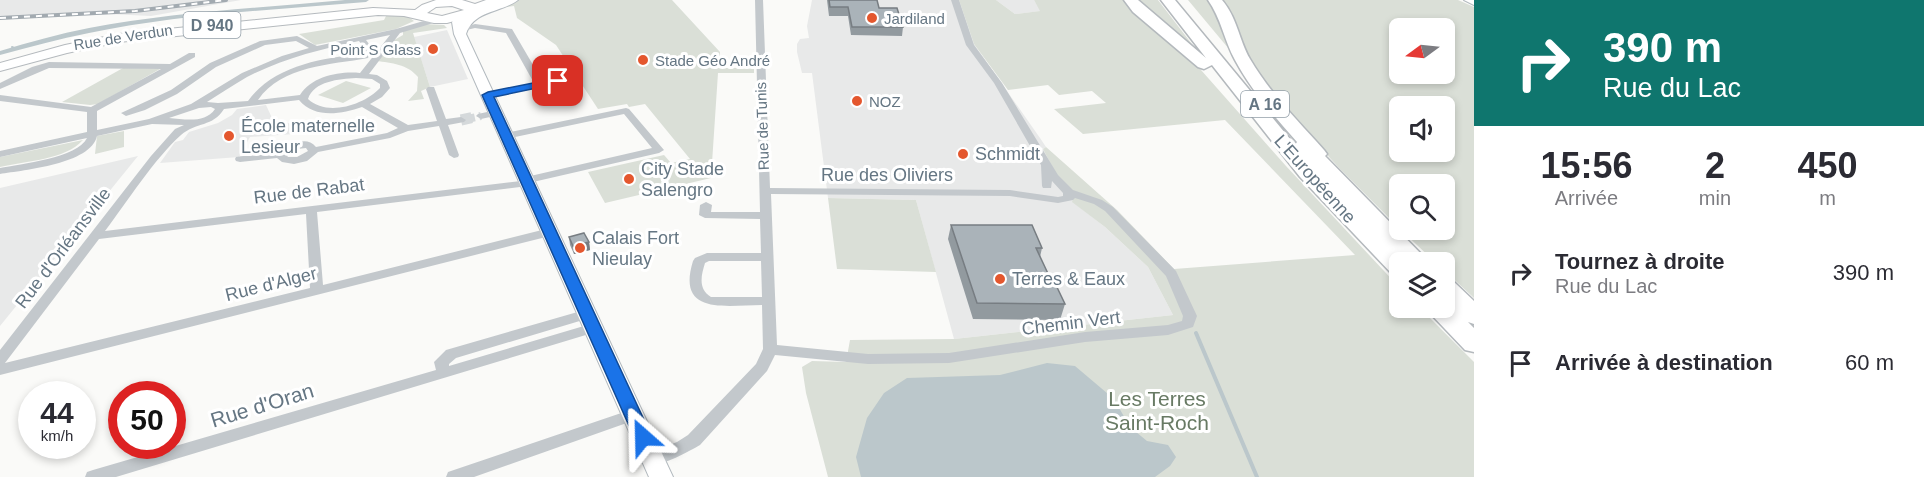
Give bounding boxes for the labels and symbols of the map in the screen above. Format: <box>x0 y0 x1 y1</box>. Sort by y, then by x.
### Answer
place label: Jardiland <box>884 10 945 27</box>
marker: Jardiland <box>865 11 879 25</box>
road number: D 940 <box>184 12 240 38</box>
north arrow <box>1389 18 1455 84</box>
street label: Rue de Verdun <box>72 21 174 53</box>
place label: Point S Glass <box>330 41 421 58</box>
marker: Point S Glass <box>426 42 440 56</box>
place label: Stade Géo André <box>655 52 770 69</box>
marker: Stade Géo André <box>636 53 650 67</box>
pin <box>532 55 583 106</box>
street label: Rue de Tunis <box>752 82 772 170</box>
road number: A 16 <box>1241 91 1289 117</box>
place label: NOZ <box>869 93 901 110</box>
marker: NOZ <box>850 94 864 108</box>
place label: École maternelle Lesieur <box>241 116 375 157</box>
marker: École maternelle Lesieur <box>222 129 236 143</box>
street label: L'Européenne <box>1270 131 1360 227</box>
place label: Schmidt <box>975 144 1040 164</box>
marker: Schmidt <box>956 147 970 161</box>
place label: City Stade Salengro <box>641 159 724 200</box>
street label: Rue des Oliviers <box>821 165 953 185</box>
marker: City Stade Salengro <box>622 172 636 186</box>
street label: Rue de Rabat <box>253 174 365 208</box>
street label: Rue d'Orléansville <box>11 184 115 312</box>
place label: Calais Fort Nieulay <box>592 228 679 269</box>
marker: Calais Fort Nieulay <box>573 241 587 255</box>
street label: Rue d'Alger <box>223 263 319 305</box>
place label: Terres & Eaux <box>1012 269 1125 289</box>
marker: Terres & Eaux <box>993 272 1007 286</box>
street label: Chemin Vert <box>1021 307 1121 339</box>
street label: Rue d'Oran <box>208 378 316 432</box>
speed limit sign: 50 <box>108 381 186 459</box>
park label: Les Terres Saint-Roch <box>1105 387 1209 434</box>
position arrow <box>611 405 675 469</box>

